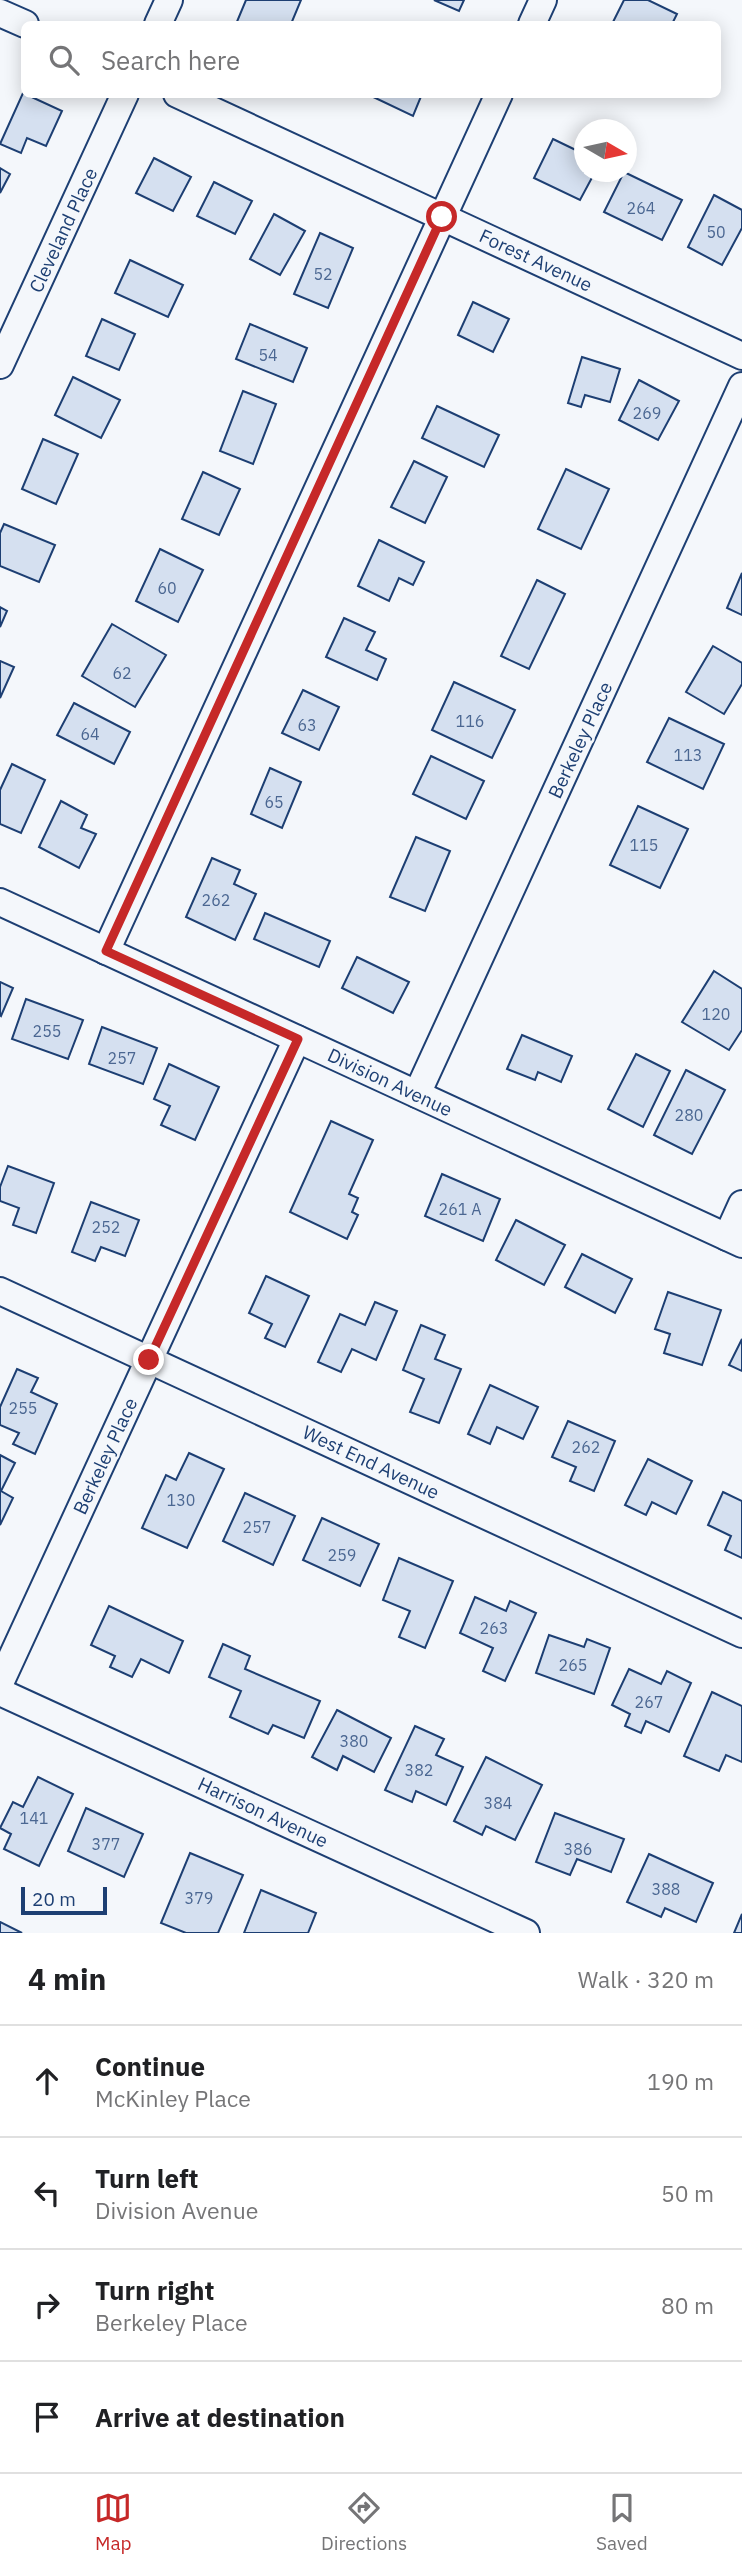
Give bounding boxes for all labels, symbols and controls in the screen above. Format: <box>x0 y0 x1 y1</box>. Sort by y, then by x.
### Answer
search box <box>21 21 721 98</box>
icon: search <box>45 41 83 79</box>
text: Search here <box>101 43 240 77</box>
north arrow <box>574 119 637 182</box>
street label: Cleveland Place <box>24 164 102 296</box>
house number: 264 <box>627 198 655 218</box>
route start <box>426 201 457 232</box>
house number: 50 <box>706 222 726 242</box>
street label: Forest Avenue <box>476 223 596 297</box>
house number: 52 <box>313 264 333 284</box>
house number: 54 <box>258 345 278 365</box>
house number: 269 <box>633 403 661 423</box>
house number: 60 <box>157 578 177 598</box>
house number: 62 <box>112 663 132 683</box>
street label: Berkeley Place <box>542 678 618 802</box>
house number: 116 <box>456 711 484 731</box>
house number: 63 <box>297 715 317 735</box>
house number: 64 <box>80 724 100 744</box>
house number: 113 <box>674 745 702 765</box>
house number: 65 <box>264 792 284 812</box>
house number: 115 <box>630 835 658 855</box>
house number: 262 <box>202 890 230 910</box>
house number: 120 <box>702 1004 730 1024</box>
house number: 255 <box>33 1021 61 1041</box>
street label: Division Avenue <box>324 1043 456 1121</box>
house number: 257 <box>108 1048 136 1068</box>
house number: 280 <box>675 1105 703 1125</box>
house number: 261 A <box>439 1199 481 1219</box>
house number: 252 <box>92 1217 120 1237</box>
route end <box>133 1344 164 1375</box>
street label: Berkeley Place <box>67 1394 143 1518</box>
house number: 255 <box>9 1398 37 1418</box>
street label: West End Avenue <box>299 1420 443 1504</box>
house number: 262 <box>572 1437 600 1457</box>
house number: 130 <box>167 1490 195 1510</box>
house number: 257 <box>243 1517 271 1537</box>
house number: 259 <box>328 1545 356 1565</box>
house number: 263 <box>480 1618 508 1638</box>
house number: 265 <box>559 1655 587 1675</box>
house number: 267 <box>635 1692 663 1712</box>
house number: 380 <box>340 1731 368 1751</box>
house number: 382 <box>405 1760 433 1780</box>
street label: Harrison Avenue <box>194 1771 332 1853</box>
house number: 384 <box>484 1793 512 1813</box>
house number: 141 <box>20 1808 48 1828</box>
house number: 377 <box>92 1834 120 1854</box>
house number: 386 <box>564 1839 592 1859</box>
house number: 388 <box>652 1879 680 1899</box>
scale bar <box>21 1884 107 1916</box>
text: 20 m <box>32 1887 76 1911</box>
house number: 379 <box>185 1888 213 1908</box>
text: 4 min <box>28 1959 106 1998</box>
text: Walk · 320 m <box>578 1964 714 1994</box>
text: Continue <box>95 2049 205 2083</box>
icon: ahead <box>28 2062 66 2100</box>
text: 190 m <box>647 2066 714 2096</box>
text: McKinley Place <box>95 2083 251 2113</box>
text: Turn left <box>95 2161 198 2195</box>
icon: left <box>28 2174 66 2212</box>
text: 50 m <box>661 2178 714 2208</box>
text: Division Avenue <box>95 2195 258 2225</box>
text: Turn right <box>95 2273 214 2307</box>
icon: right <box>28 2286 66 2324</box>
text: 80 m <box>661 2290 714 2320</box>
text: Berkeley Place <box>95 2307 248 2337</box>
icon: arrive <box>28 2398 66 2436</box>
text: Arrive at destination <box>95 2400 345 2434</box>
tab: Map <box>94 2489 132 2555</box>
tab: Directions <box>321 2489 407 2555</box>
tab: Saved <box>596 2489 648 2555</box>

